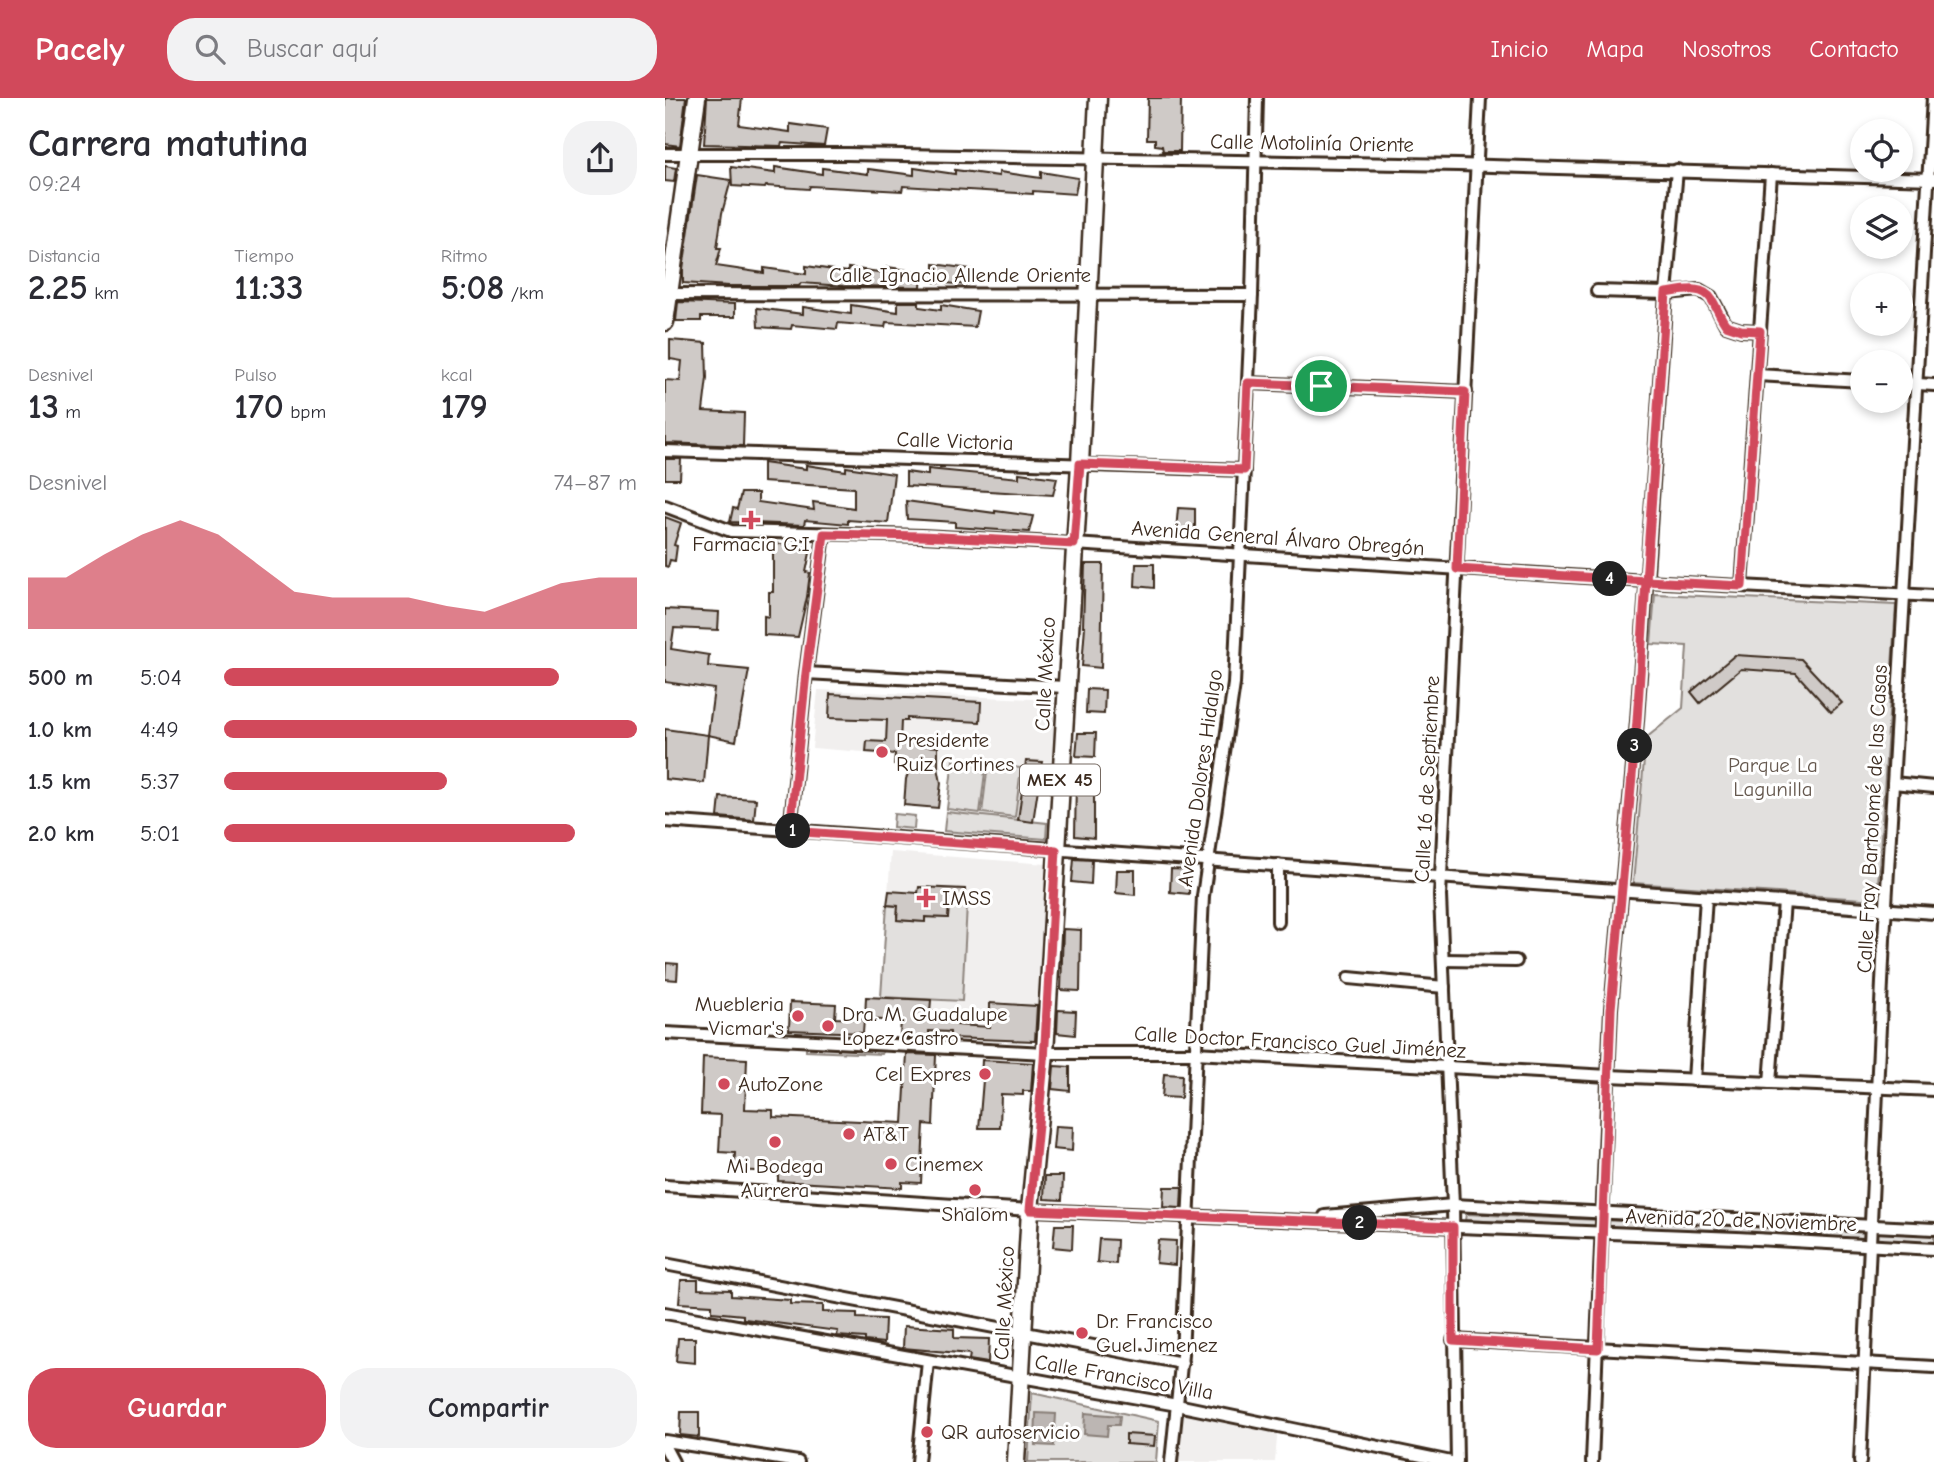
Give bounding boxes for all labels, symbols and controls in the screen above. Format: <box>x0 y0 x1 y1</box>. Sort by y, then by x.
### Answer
search box <box>167 18 657 81</box>
text: Pacely <box>35 30 125 68</box>
icon: search <box>191 30 229 68</box>
text: Buscar aquí <box>247 34 378 64</box>
text: Inicio <box>1491 35 1548 63</box>
text: Mapa <box>1586 35 1644 63</box>
text: Nosotros <box>1682 35 1771 63</box>
text: Contacto <box>1809 35 1899 63</box>
map controls <box>1850 119 1913 413</box>
button: locate <box>1850 119 1913 182</box>
button: share <box>563 121 637 195</box>
text: Carrera matutina <box>28 122 309 166</box>
street label: Calle Motolinía Oriente <box>1210 129 1414 157</box>
text: 09:24 <box>28 170 81 197</box>
button: layers <box>1850 196 1913 259</box>
text: Distancia <box>28 245 101 267</box>
text: Tiempo <box>234 245 294 267</box>
text: Ritmo <box>441 245 488 267</box>
street label: Calle Ignacio Allende Oriente <box>829 263 1091 287</box>
text: 2.25 <box>28 267 88 308</box>
text: 11:33 <box>234 267 304 308</box>
text: 5:08 <box>441 267 504 308</box>
button: + <box>1850 273 1913 336</box>
text: km <box>88 282 119 304</box>
text: /km <box>504 282 544 304</box>
button: − <box>1850 350 1913 413</box>
pin <box>1291 356 1351 416</box>
text: Desnivel <box>28 364 93 386</box>
text: Pulso <box>234 364 277 386</box>
text: kcal <box>441 364 473 386</box>
icon: arrive <box>1302 367 1340 405</box>
text: 13 <box>28 386 59 427</box>
text: 170 <box>234 386 284 427</box>
text: 179 <box>441 386 488 427</box>
text: m <box>59 401 81 423</box>
text: bpm <box>284 401 326 423</box>
street label: Calle Victoria <box>896 427 1014 455</box>
text: Desnivel <box>28 469 107 496</box>
text: 74–87 m <box>554 469 637 496</box>
marker: Farmacia G.I <box>743 512 759 528</box>
street label: Avenida General Álvaro Obregón <box>1131 516 1425 560</box>
place label: Farmacia G.I <box>692 532 810 556</box>
pin: 4 <box>1593 561 1627 596</box>
text: 4 <box>1605 567 1614 589</box>
street label: Calle México <box>1030 616 1060 732</box>
text: 500 m <box>28 664 93 691</box>
text: 5:04 <box>140 664 182 691</box>
street label: Calle Fray Bartolomé de las Casas <box>1852 664 1892 974</box>
street label: Avenida Dolores Hidalgo <box>1173 668 1227 888</box>
street label: Calle 16 de Septiembre <box>1410 675 1444 883</box>
text: 1.0 km <box>28 716 92 743</box>
text: 4:49 <box>140 716 179 743</box>
place label: Presidente Ruiz Cortines <box>896 728 1014 776</box>
pin: 3 <box>1618 728 1653 764</box>
text: 3 <box>1630 734 1639 756</box>
marker: Presidente Ruiz Cortines <box>874 744 890 760</box>
park label: Parque La Lagunilla <box>1728 753 1818 801</box>
road number: MEX 45 <box>1020 764 1100 796</box>
text: 1.5 km <box>28 768 91 795</box>
text: 5:37 <box>140 768 179 795</box>
pin: 1 <box>775 814 811 848</box>
text: 1 <box>789 819 796 841</box>
text: 2.0 km <box>28 820 94 847</box>
text: 5:01 <box>140 820 180 847</box>
place label: IMSS <box>942 886 991 910</box>
marker: IMSS <box>916 888 936 908</box>
place label: Muebleria Vicmar's <box>695 992 784 1040</box>
place label: Dra. M. Guadalupe Lopez Castro <box>842 1002 1008 1050</box>
marker: Muebleria Vicmar's <box>790 1008 806 1024</box>
marker: Dra. M. Guadalupe Lopez Castro <box>820 1018 836 1034</box>
street label: Calle Doctor Francisco Guel Jiménez <box>1133 1021 1467 1063</box>
place label: Cel Expres <box>875 1062 971 1086</box>
marker: Cel Expres <box>977 1066 993 1082</box>
place label: AutoZone <box>738 1072 823 1096</box>
marker: AutoZone <box>716 1076 732 1092</box>
place label: AT&T <box>863 1122 909 1146</box>
marker: AT&T <box>841 1126 857 1142</box>
marker: Mi Bodega Aurrera <box>767 1134 783 1150</box>
place label: Cinemex <box>905 1152 983 1176</box>
place label: Mi Bodega Aurrera <box>726 1154 824 1202</box>
marker: Cinemex <box>883 1156 899 1172</box>
marker: Shalom <box>967 1182 983 1198</box>
place label: Shalom <box>942 1202 1008 1226</box>
street label: Avenida 20 de Noviembre <box>1625 1204 1857 1236</box>
pin: 2 <box>1343 1206 1377 1240</box>
text: 2 <box>1355 1211 1364 1233</box>
street label: Calle México <box>989 1245 1019 1361</box>
place label: Dr. Francisco Guel Jimenez <box>1096 1309 1217 1357</box>
marker: Dr. Francisco Guel Jimenez <box>1074 1325 1090 1341</box>
street label: Calle Francisco Villa <box>1033 1349 1215 1405</box>
button: Guardar <box>28 1368 326 1448</box>
button: Compartir <box>340 1368 637 1448</box>
place label: QR autoservicio <box>941 1420 1080 1444</box>
marker: QR autoservicio <box>919 1424 935 1440</box>

